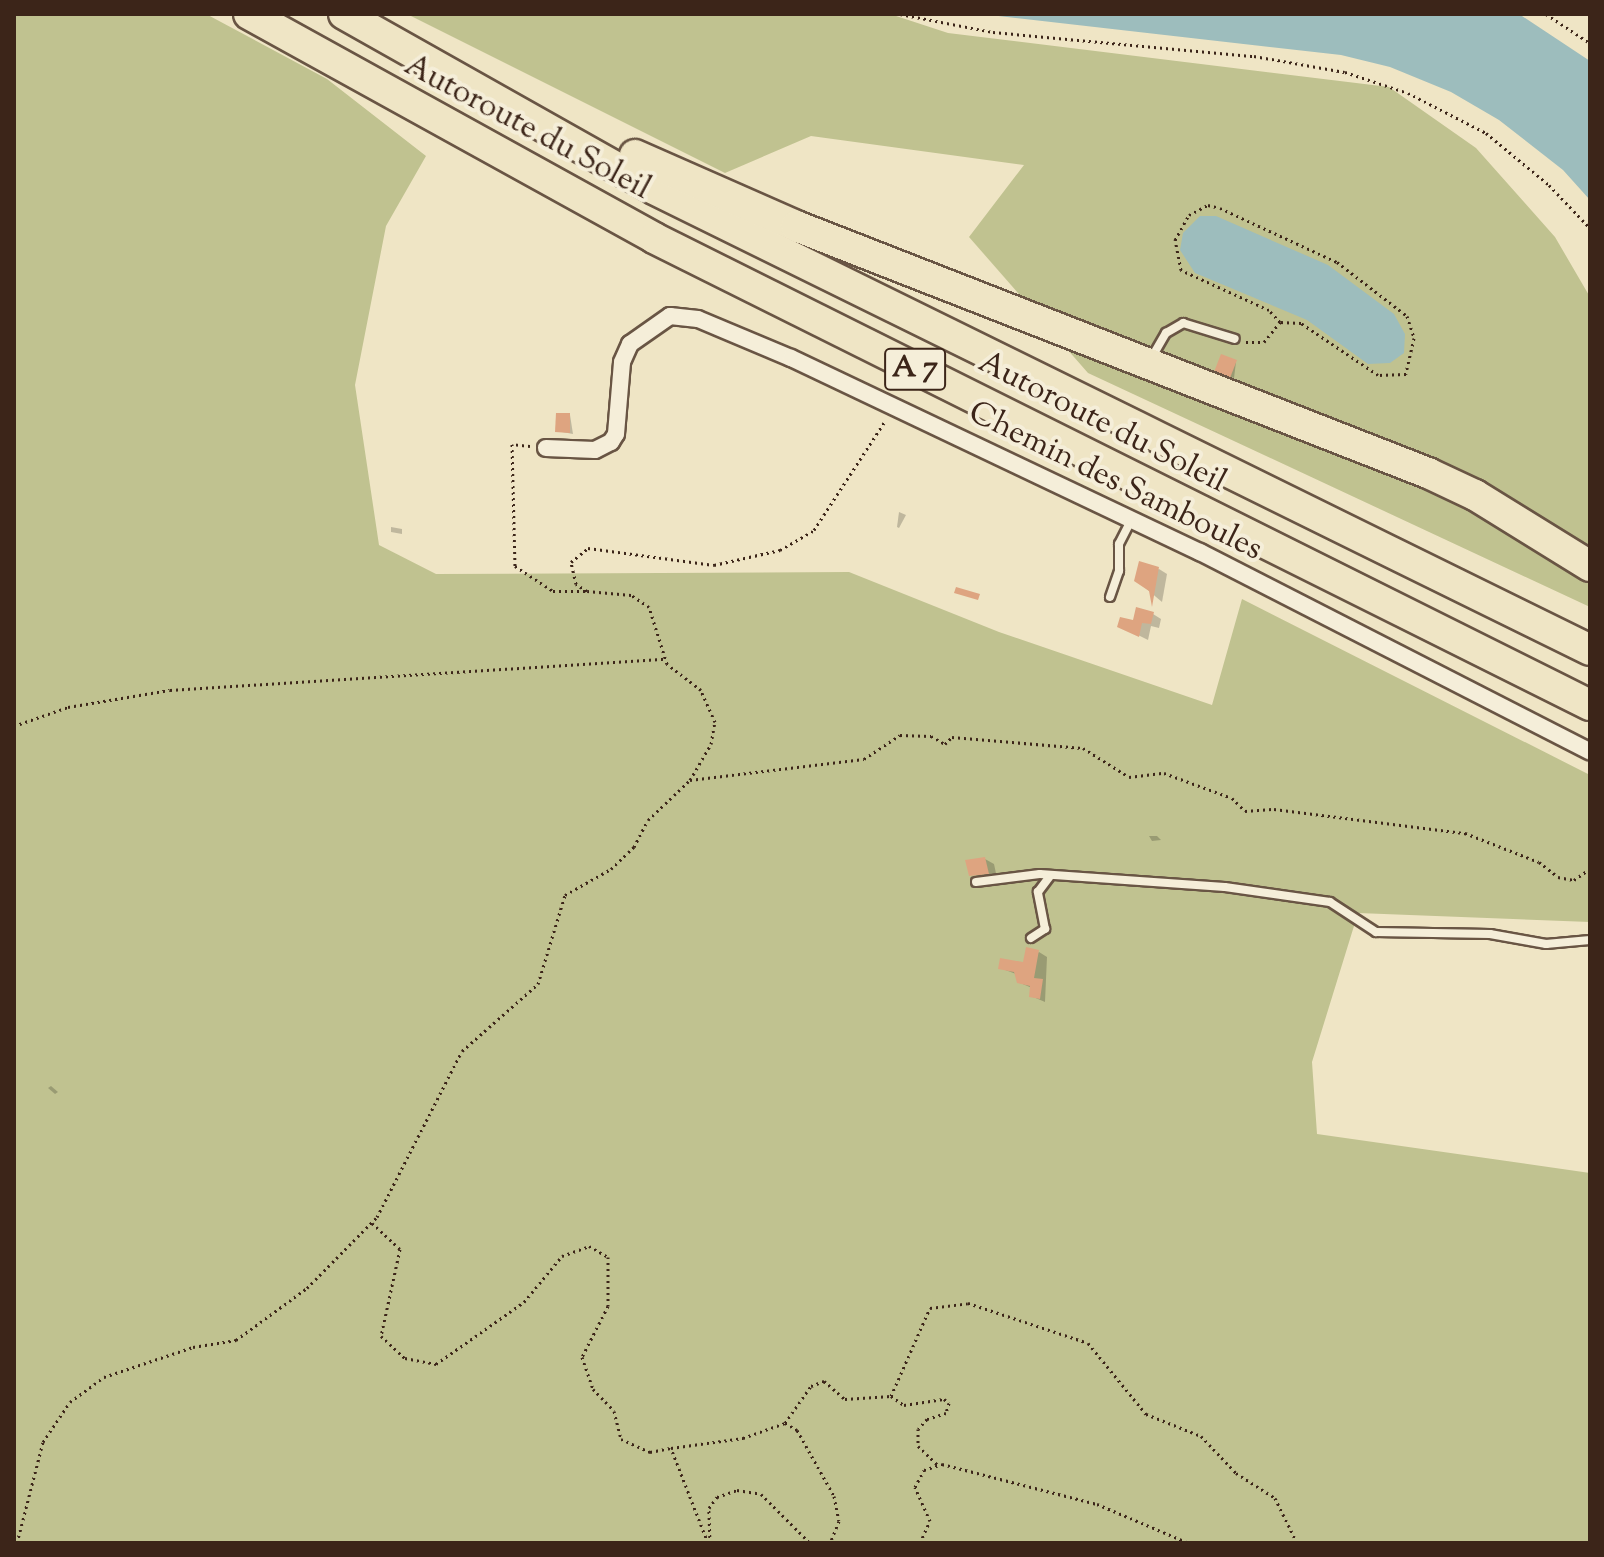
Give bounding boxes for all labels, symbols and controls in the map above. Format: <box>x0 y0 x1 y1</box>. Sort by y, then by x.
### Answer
street label: Autoroute du Soleil <box>397 47 657 209</box>
road number: A 7 <box>883 343 947 395</box>
street label: Autoroute du Soleil <box>972 344 1232 502</box>
street label: Chemin des Samboules <box>962 394 1268 570</box>

